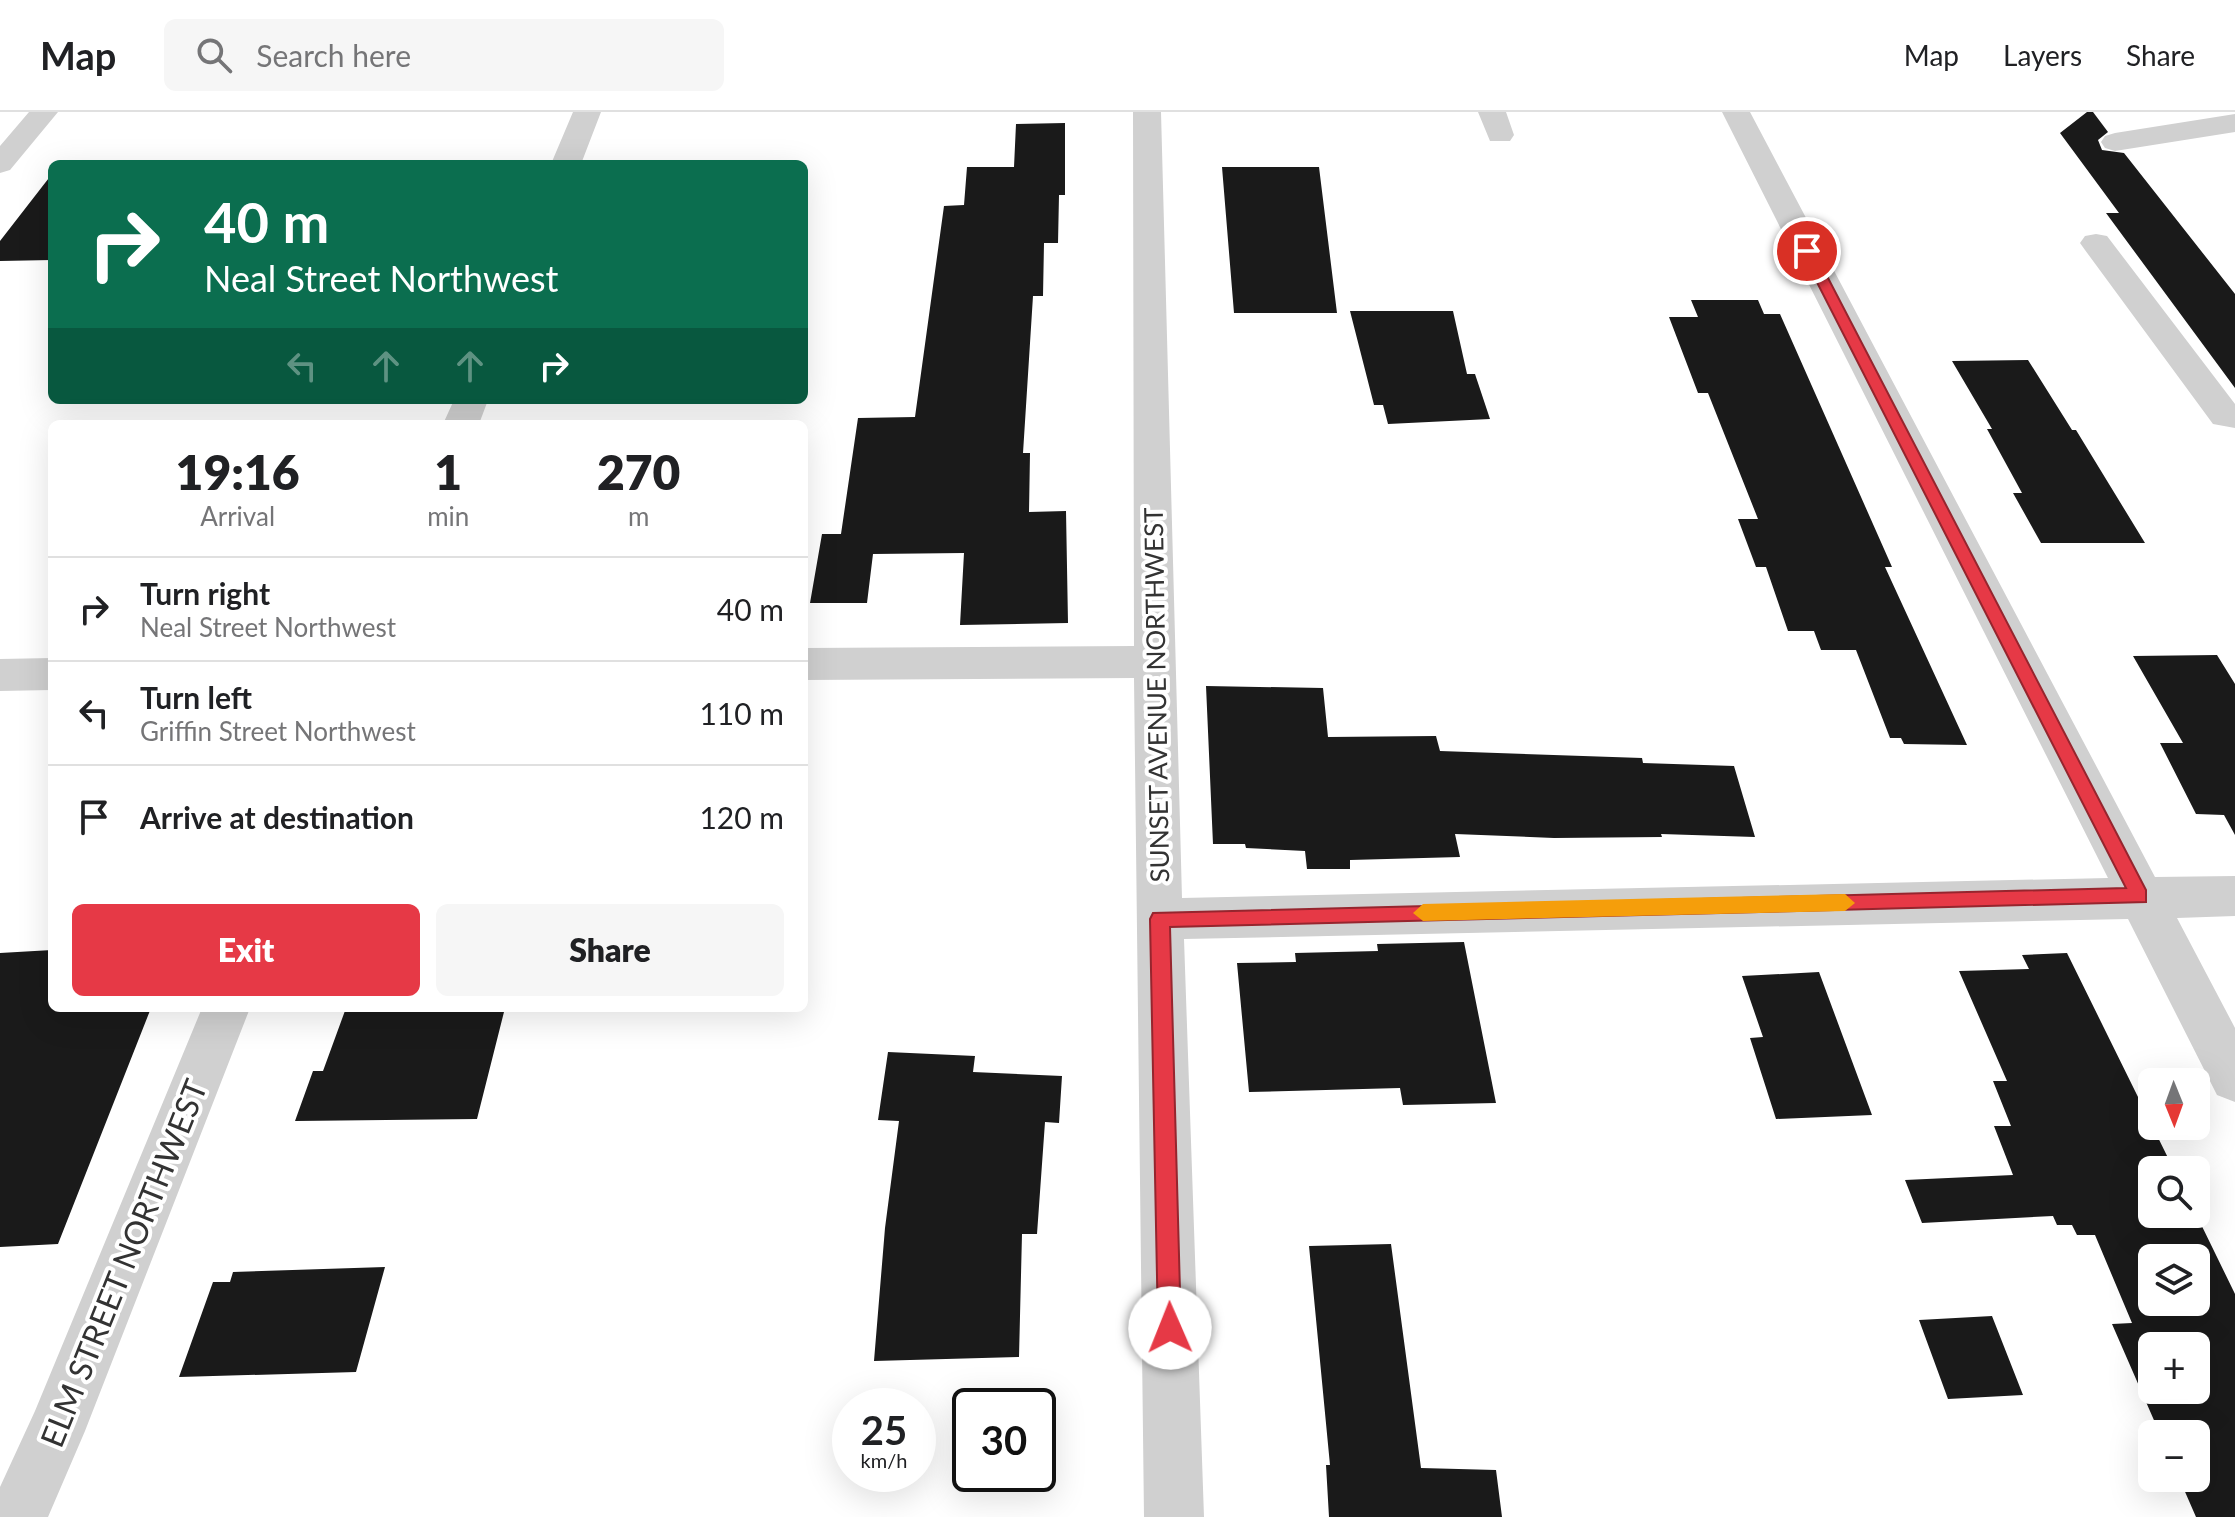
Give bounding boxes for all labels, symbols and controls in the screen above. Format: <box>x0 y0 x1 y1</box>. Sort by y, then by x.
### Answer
search box <box>164 19 724 91</box>
text: Map <box>40 32 116 78</box>
icon: search <box>192 33 236 77</box>
text: Search here <box>256 37 411 73</box>
text: Map <box>1904 38 1959 72</box>
text: Layers <box>2003 38 2082 72</box>
text: Share <box>2126 38 2195 72</box>
text: 40 m <box>204 188 329 255</box>
icon: right <box>72 192 176 296</box>
pin <box>1773 217 1841 285</box>
icon: arrive <box>1785 229 1829 273</box>
text: Neal Street Northwest <box>204 256 558 300</box>
icon: left <box>280 344 324 388</box>
icon: ahead <box>364 344 408 388</box>
icon: ahead <box>448 344 492 388</box>
icon: right <box>532 344 576 388</box>
text: 19:16 <box>176 443 300 500</box>
text: 1 <box>434 443 462 500</box>
text: 270 <box>597 443 680 500</box>
text: Arrival <box>200 500 275 532</box>
text: min <box>427 500 469 532</box>
text: m <box>628 500 649 532</box>
street label: SUNSET AVENUE NORTHWEST <box>1137 507 1175 883</box>
text: Turn right <box>140 575 270 611</box>
icon: right <box>72 587 116 631</box>
text: 40 m <box>717 591 784 627</box>
text: Neal Street Northwest <box>140 611 396 643</box>
text: Turn left <box>140 679 252 715</box>
icon: left <box>72 691 116 735</box>
text: 110 m <box>699 695 784 731</box>
text: Griffin Street Northwest <box>140 715 416 747</box>
icon: arrive <box>72 795 116 839</box>
text: Arrive at destination <box>140 799 414 835</box>
text: 120 m <box>699 799 784 835</box>
button: Exit <box>72 904 420 996</box>
button: Share <box>436 904 784 996</box>
north arrow <box>2138 1068 2210 1140</box>
map controls <box>2138 1068 2210 1492</box>
street label: ELM STREET NORTHWEST <box>31 1074 215 1452</box>
button: search <box>2138 1156 2210 1228</box>
button: layers <box>2138 1244 2210 1316</box>
position arrow <box>1128 1286 1212 1370</box>
button: + <box>2138 1332 2210 1404</box>
speed limit sign: 30 <box>952 1388 1056 1492</box>
text: 25 <box>861 1406 907 1454</box>
button: − <box>2138 1420 2210 1492</box>
text: km/h <box>861 1448 907 1472</box>

